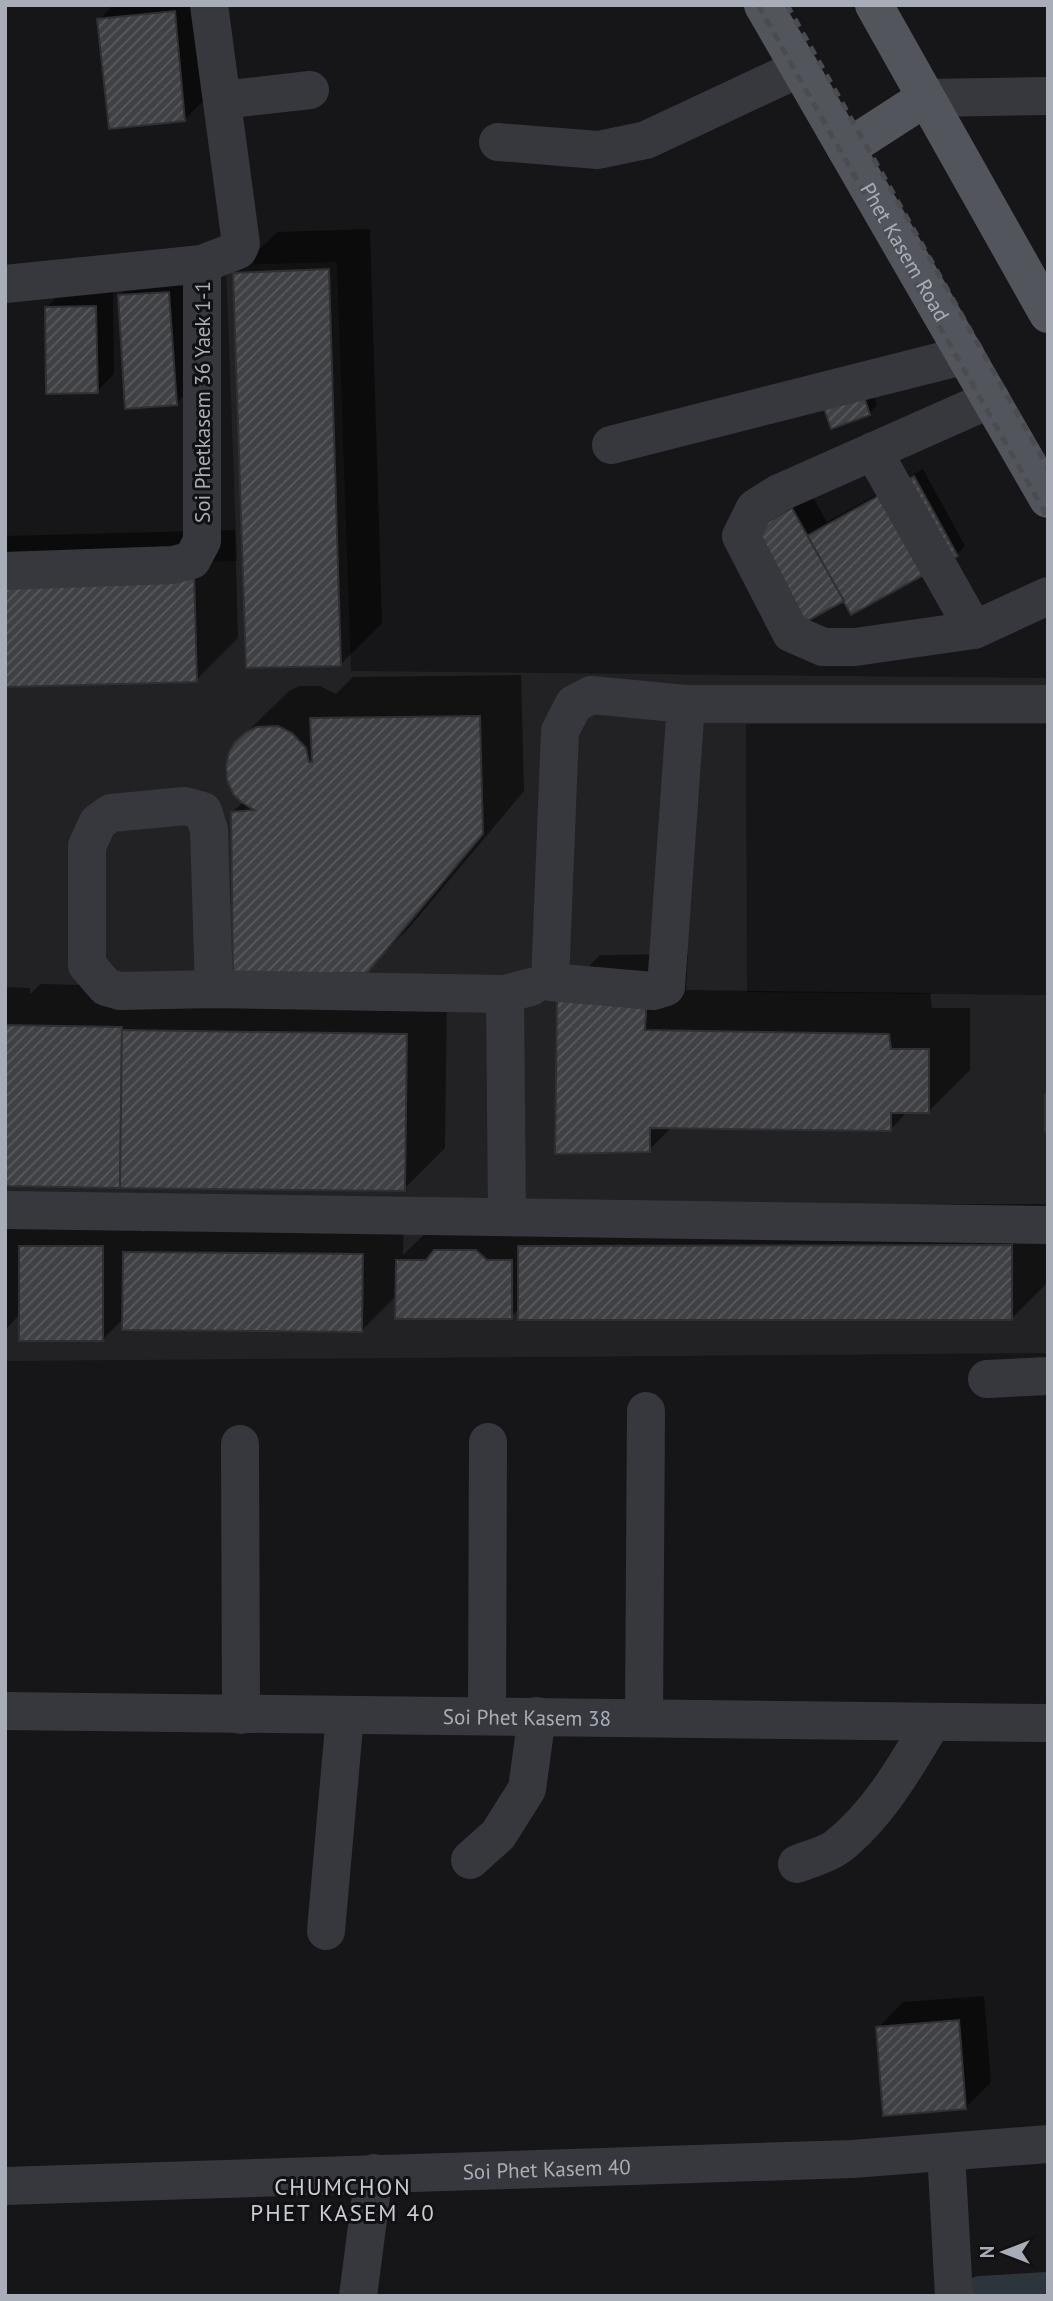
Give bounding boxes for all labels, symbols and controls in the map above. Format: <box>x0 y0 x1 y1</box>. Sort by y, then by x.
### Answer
street label: Phet Kasem Road <box>855 178 956 326</box>
street label: Soi Phetkasem 36 Yaek 1-1 <box>189 281 216 523</box>
street label: Soi Phet Kasem 38 <box>443 1703 611 1731</box>
street label: Soi Phet Kasem 40 <box>462 2153 631 2185</box>
district label: CHUMCHON PHET KASEM 40 <box>250 2172 436 2227</box>
north arrow <box>969 2217 1039 2287</box>
text: N <box>975 2246 999 2258</box>

